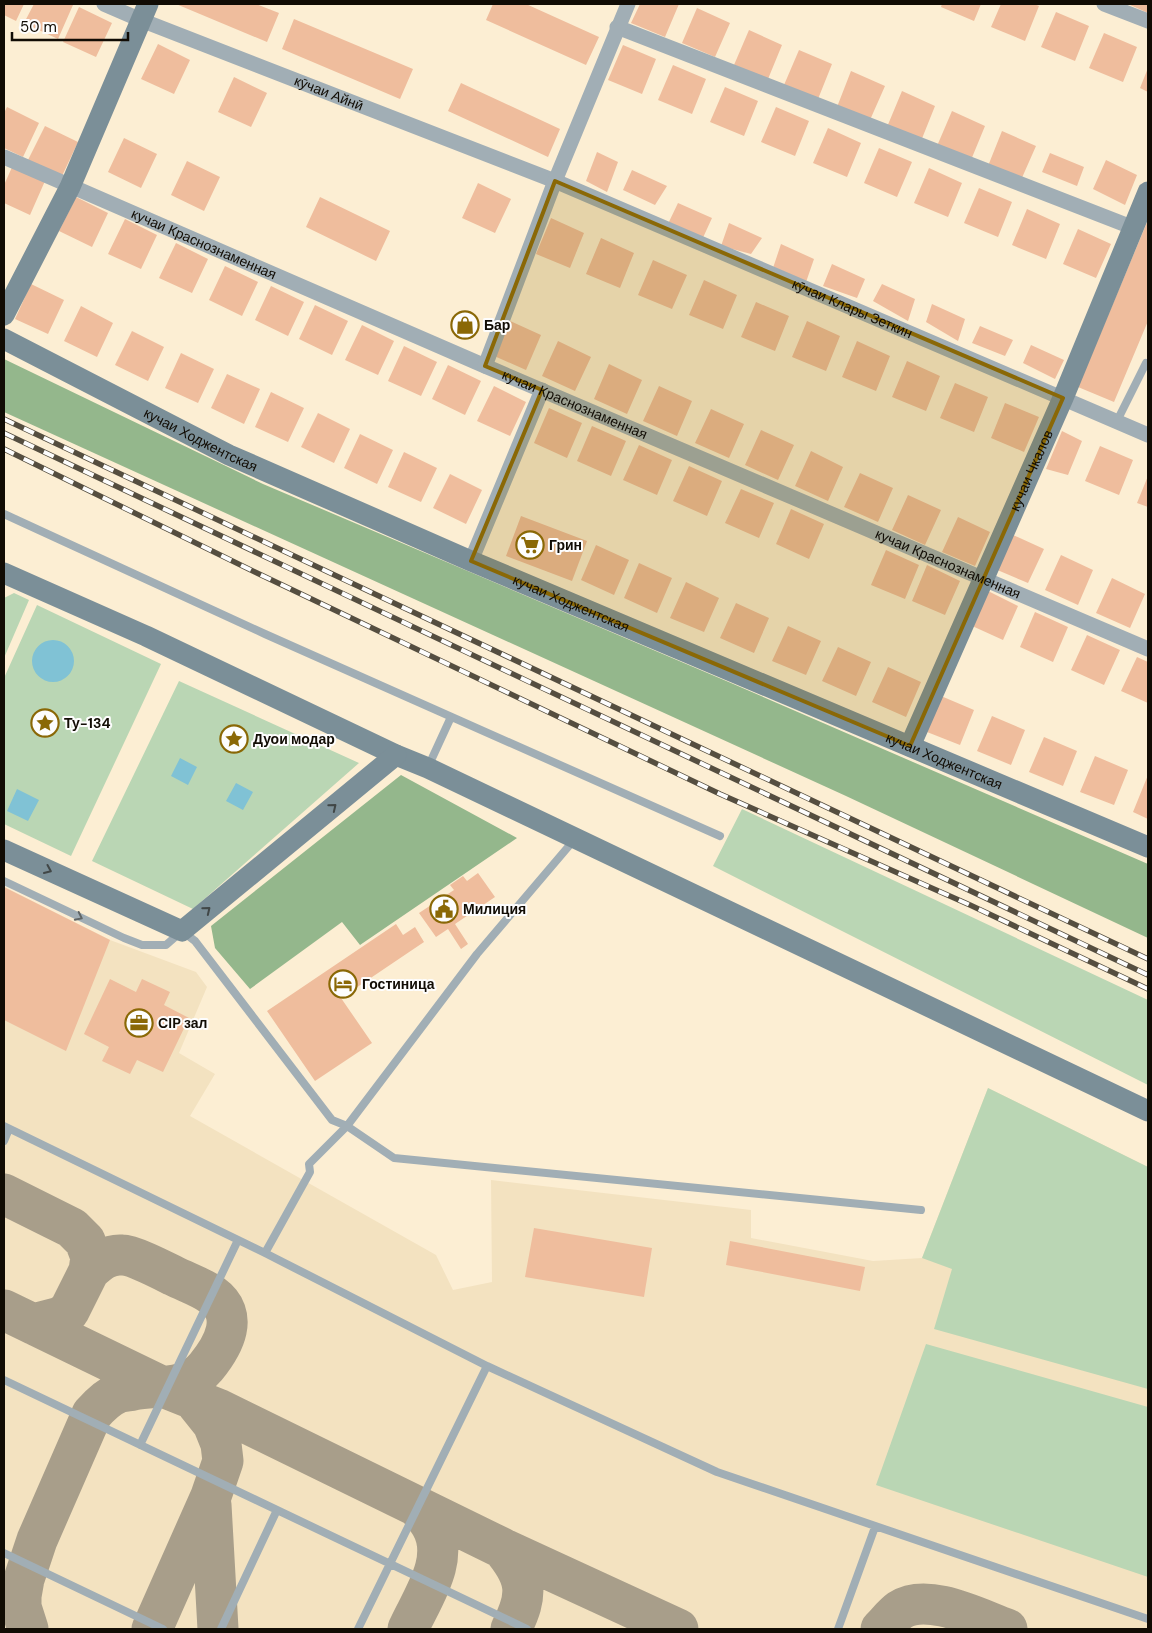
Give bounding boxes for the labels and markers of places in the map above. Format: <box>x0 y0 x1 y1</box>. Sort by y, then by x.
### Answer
shop icon: Бар <box>450 310 480 340</box>
place label: Бар <box>484 316 510 334</box>
supermarket icon: Грин <box>515 530 545 560</box>
place label: Грин <box>549 536 582 554</box>
place icon: Ту-134 <box>30 708 60 738</box>
place label: Ту-134 <box>64 714 111 732</box>
place icon: Дуои модар <box>219 724 249 754</box>
place label: Дуои модар <box>253 730 335 748</box>
public building icon: Милиция <box>429 894 459 924</box>
place label: Милиция <box>463 900 526 918</box>
hotel icon: Гостиница <box>328 969 358 999</box>
place label: Гостиница <box>362 975 435 993</box>
office icon: CIP зал <box>124 1008 154 1038</box>
place label: CIP зал <box>158 1014 207 1032</box>

